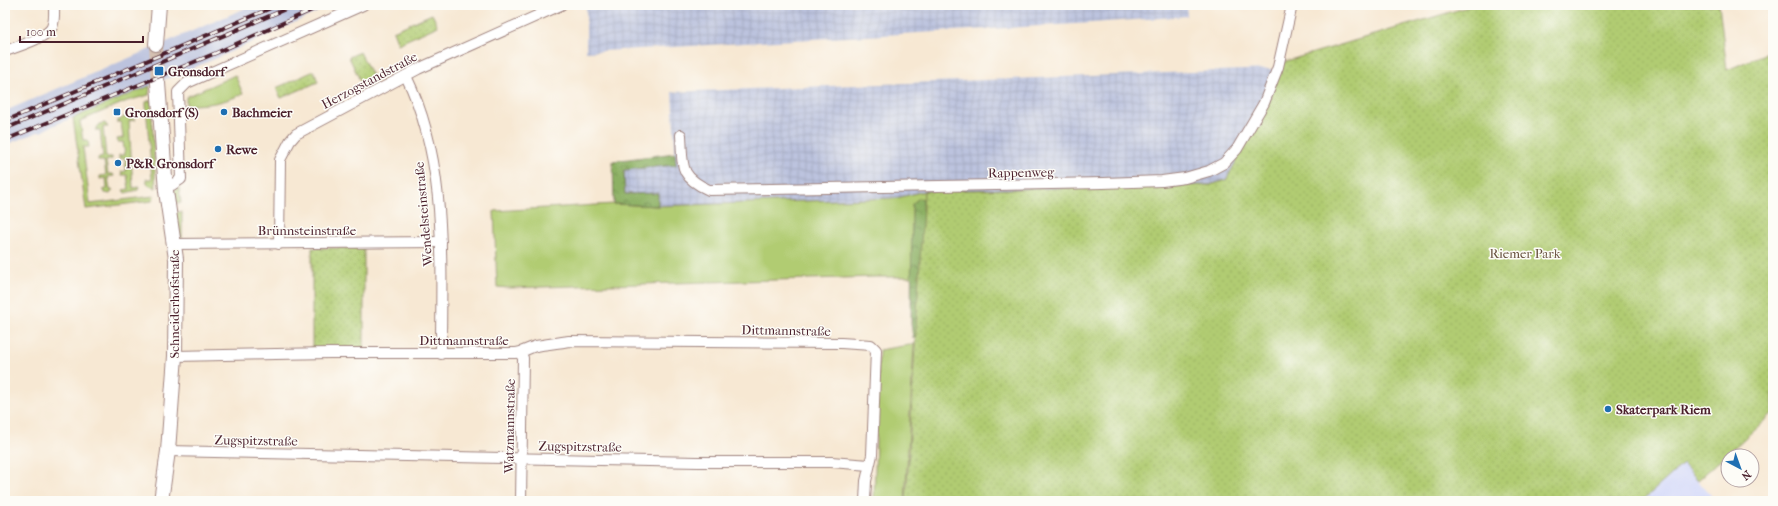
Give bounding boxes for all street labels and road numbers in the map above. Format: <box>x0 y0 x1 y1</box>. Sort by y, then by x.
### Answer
street label: Herzogstandstraße <box>319 49 420 112</box>
street label: Wendelsteinstraße <box>411 161 436 268</box>
street label: Rappenweg <box>988 164 1055 181</box>
street label: Brünnsteinstraße <box>258 223 357 238</box>
street label: Schneiderhofstraße <box>167 249 182 358</box>
street label: Dittmannstraße <box>741 322 831 339</box>
street label: Dittmannstraße <box>419 333 509 348</box>
street label: Watzmannstraße <box>501 378 518 474</box>
street label: Zugspitzstraße <box>214 432 298 449</box>
street label: Zugspitzstraße <box>538 438 622 455</box>

